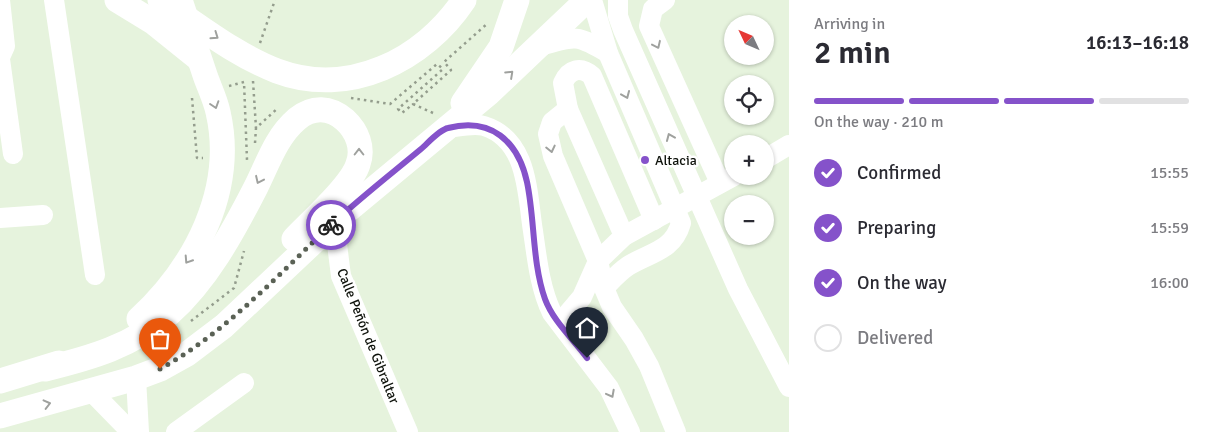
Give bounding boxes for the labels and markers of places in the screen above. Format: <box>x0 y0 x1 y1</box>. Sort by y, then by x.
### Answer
place label: Altacia <box>655 152 697 169</box>
marker: Altacia <box>639 154 651 166</box>
pin <box>566 307 608 358</box>
pin <box>139 318 181 369</box>

